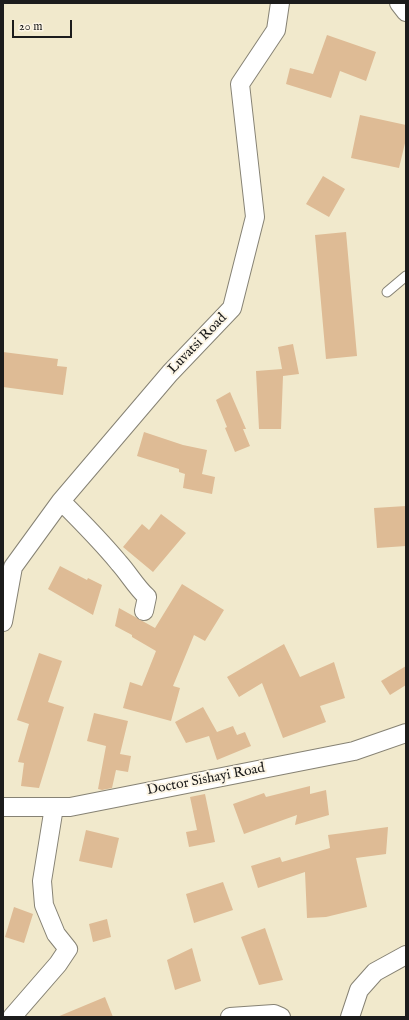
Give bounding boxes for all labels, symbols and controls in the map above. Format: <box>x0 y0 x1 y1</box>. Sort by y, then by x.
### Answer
scale bar <box>14 12 74 38</box>
text: 20 m <box>19 19 42 34</box>
street label: Luvatsi Road <box>165 310 231 378</box>
street label: Doctor Sishayi Road <box>146 760 266 800</box>

